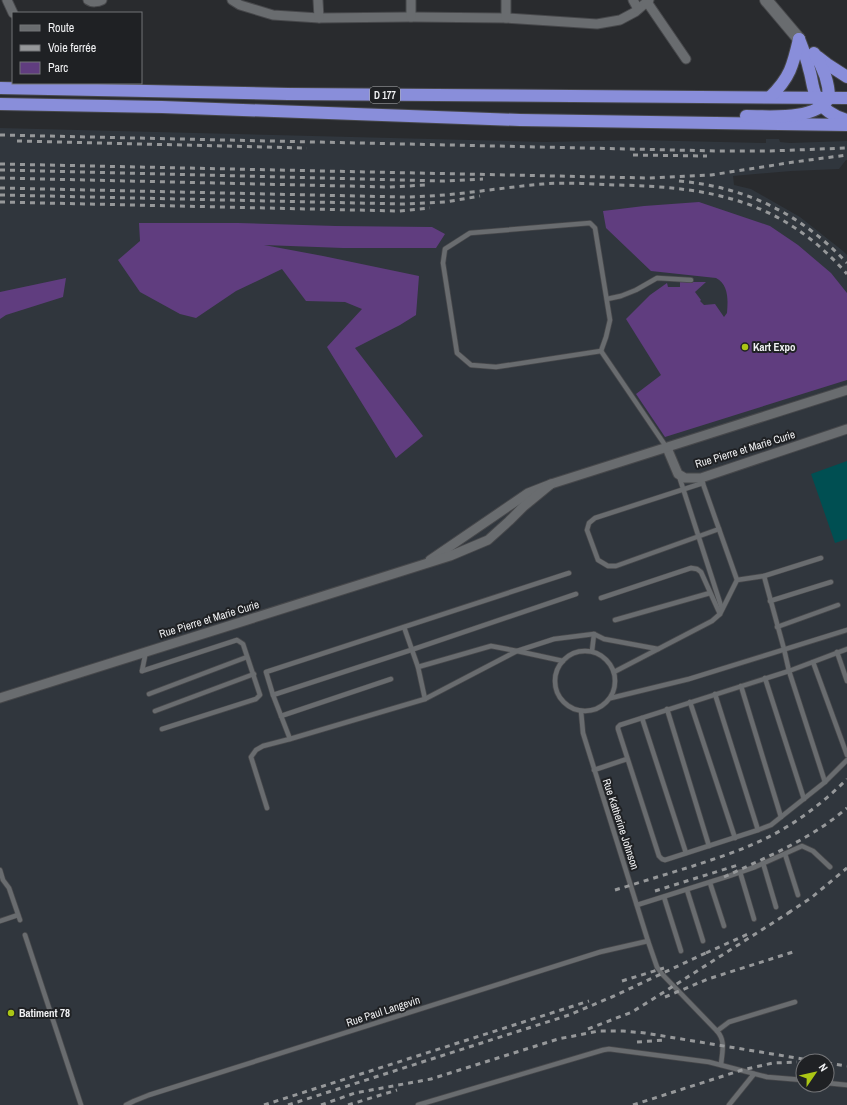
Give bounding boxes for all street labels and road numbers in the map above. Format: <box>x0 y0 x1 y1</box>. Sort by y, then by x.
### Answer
road number: D 177 <box>370 87 400 103</box>
street label: Rue Pierre et Marie Curie <box>693 427 797 471</box>
street label: Rue Pierre et Marie Curie <box>157 597 261 641</box>
street label: Rue Katherine Johnson <box>600 777 642 871</box>
street label: Rue Paul Langevin <box>344 992 422 1030</box>

